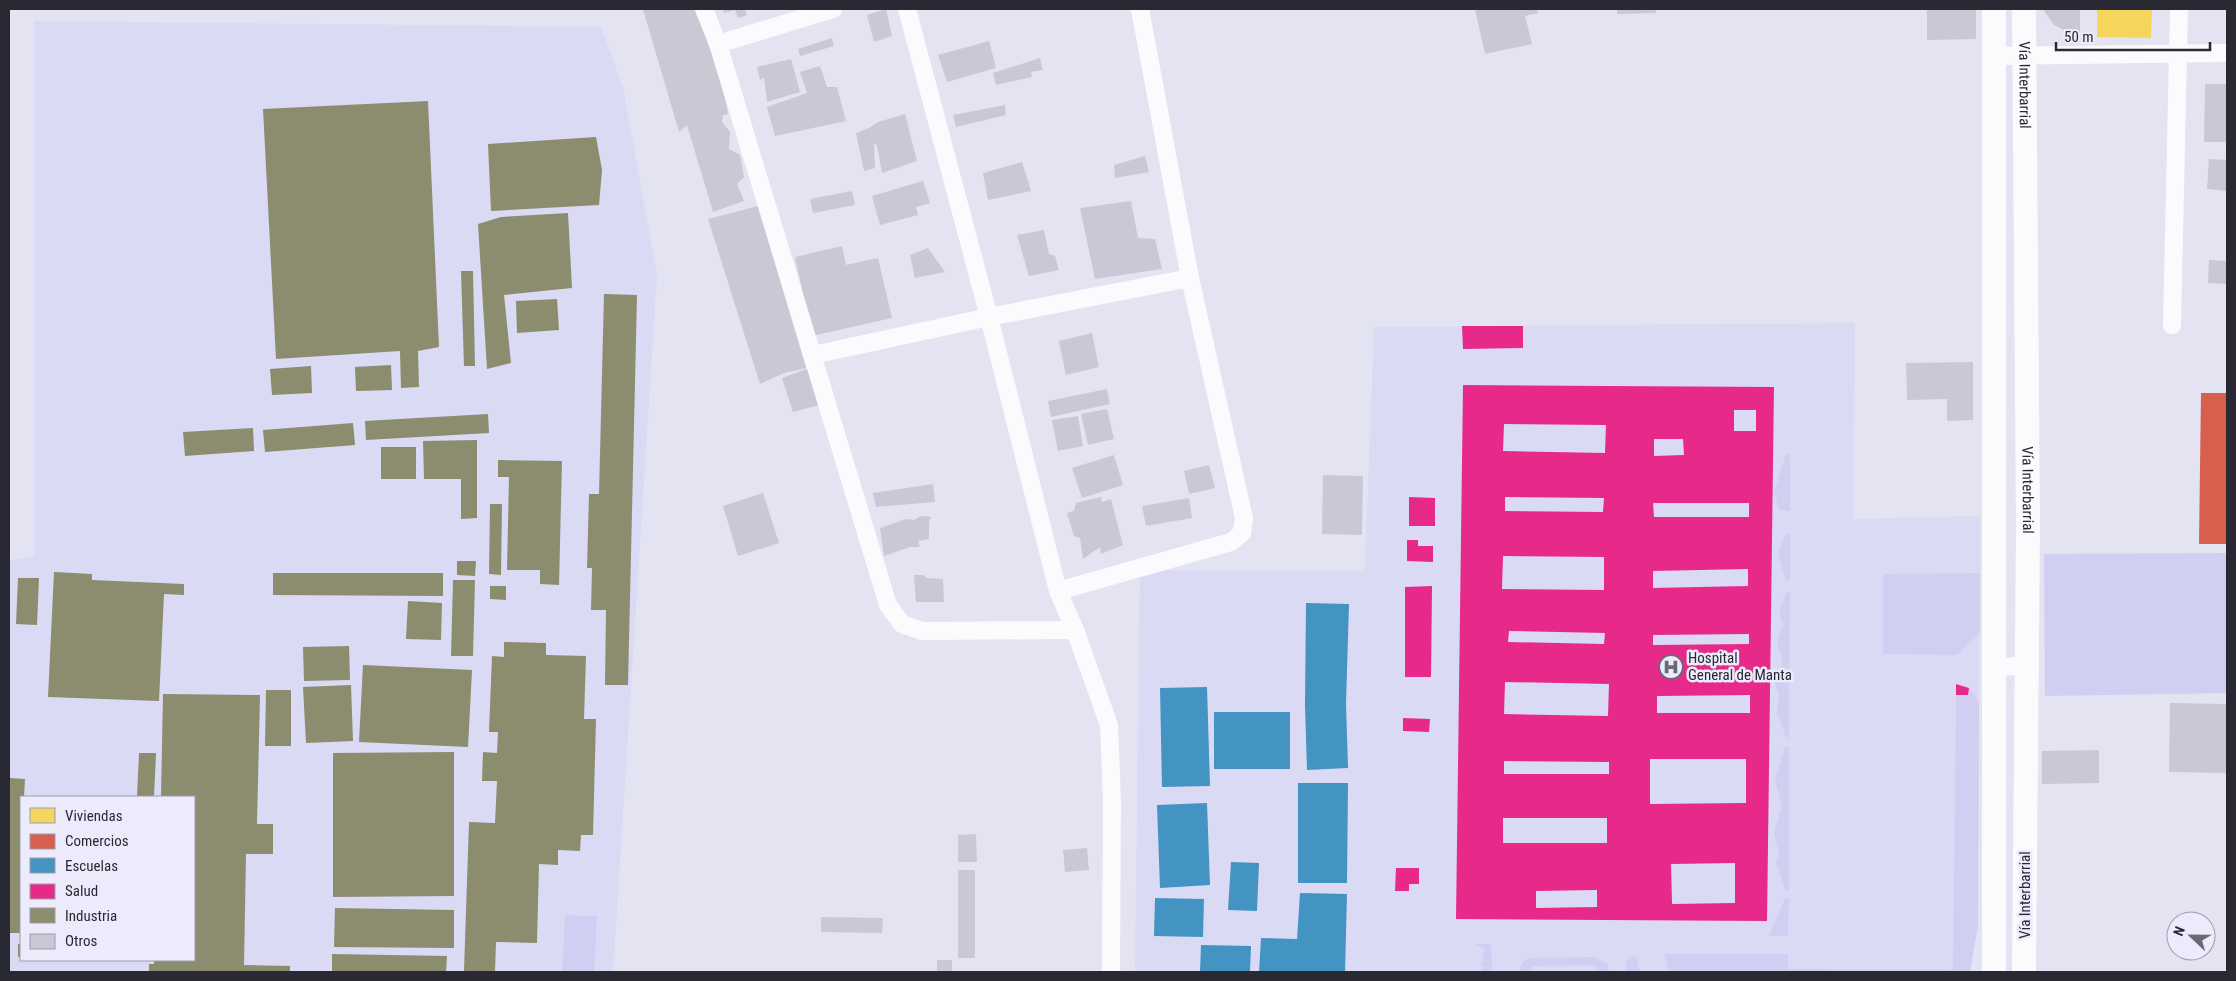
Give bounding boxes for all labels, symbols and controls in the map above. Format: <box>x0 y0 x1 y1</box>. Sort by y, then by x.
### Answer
scale bar <box>2056 20 2210 52</box>
text: 50 m <box>2064 28 2094 46</box>
street label: Vía Interbarrial <box>2015 41 2034 129</box>
street label: Vía Interbarrial <box>2018 446 2037 534</box>
place label: Hospital General de Manta <box>1688 649 1792 684</box>
hospital icon: Hospital General de Manta <box>1658 654 1684 680</box>
legend <box>20 796 195 961</box>
text: Viviendas <box>65 807 123 825</box>
text: Comercios <box>65 832 129 850</box>
street label: Vía Interbarrial <box>2016 851 2034 939</box>
text: Escuelas <box>65 857 118 875</box>
text: Salud <box>65 882 98 900</box>
text: Industria <box>65 907 117 925</box>
north arrow <box>2166 911 2216 961</box>
text: N <box>2170 924 2188 938</box>
text: Otros <box>65 932 97 950</box>

